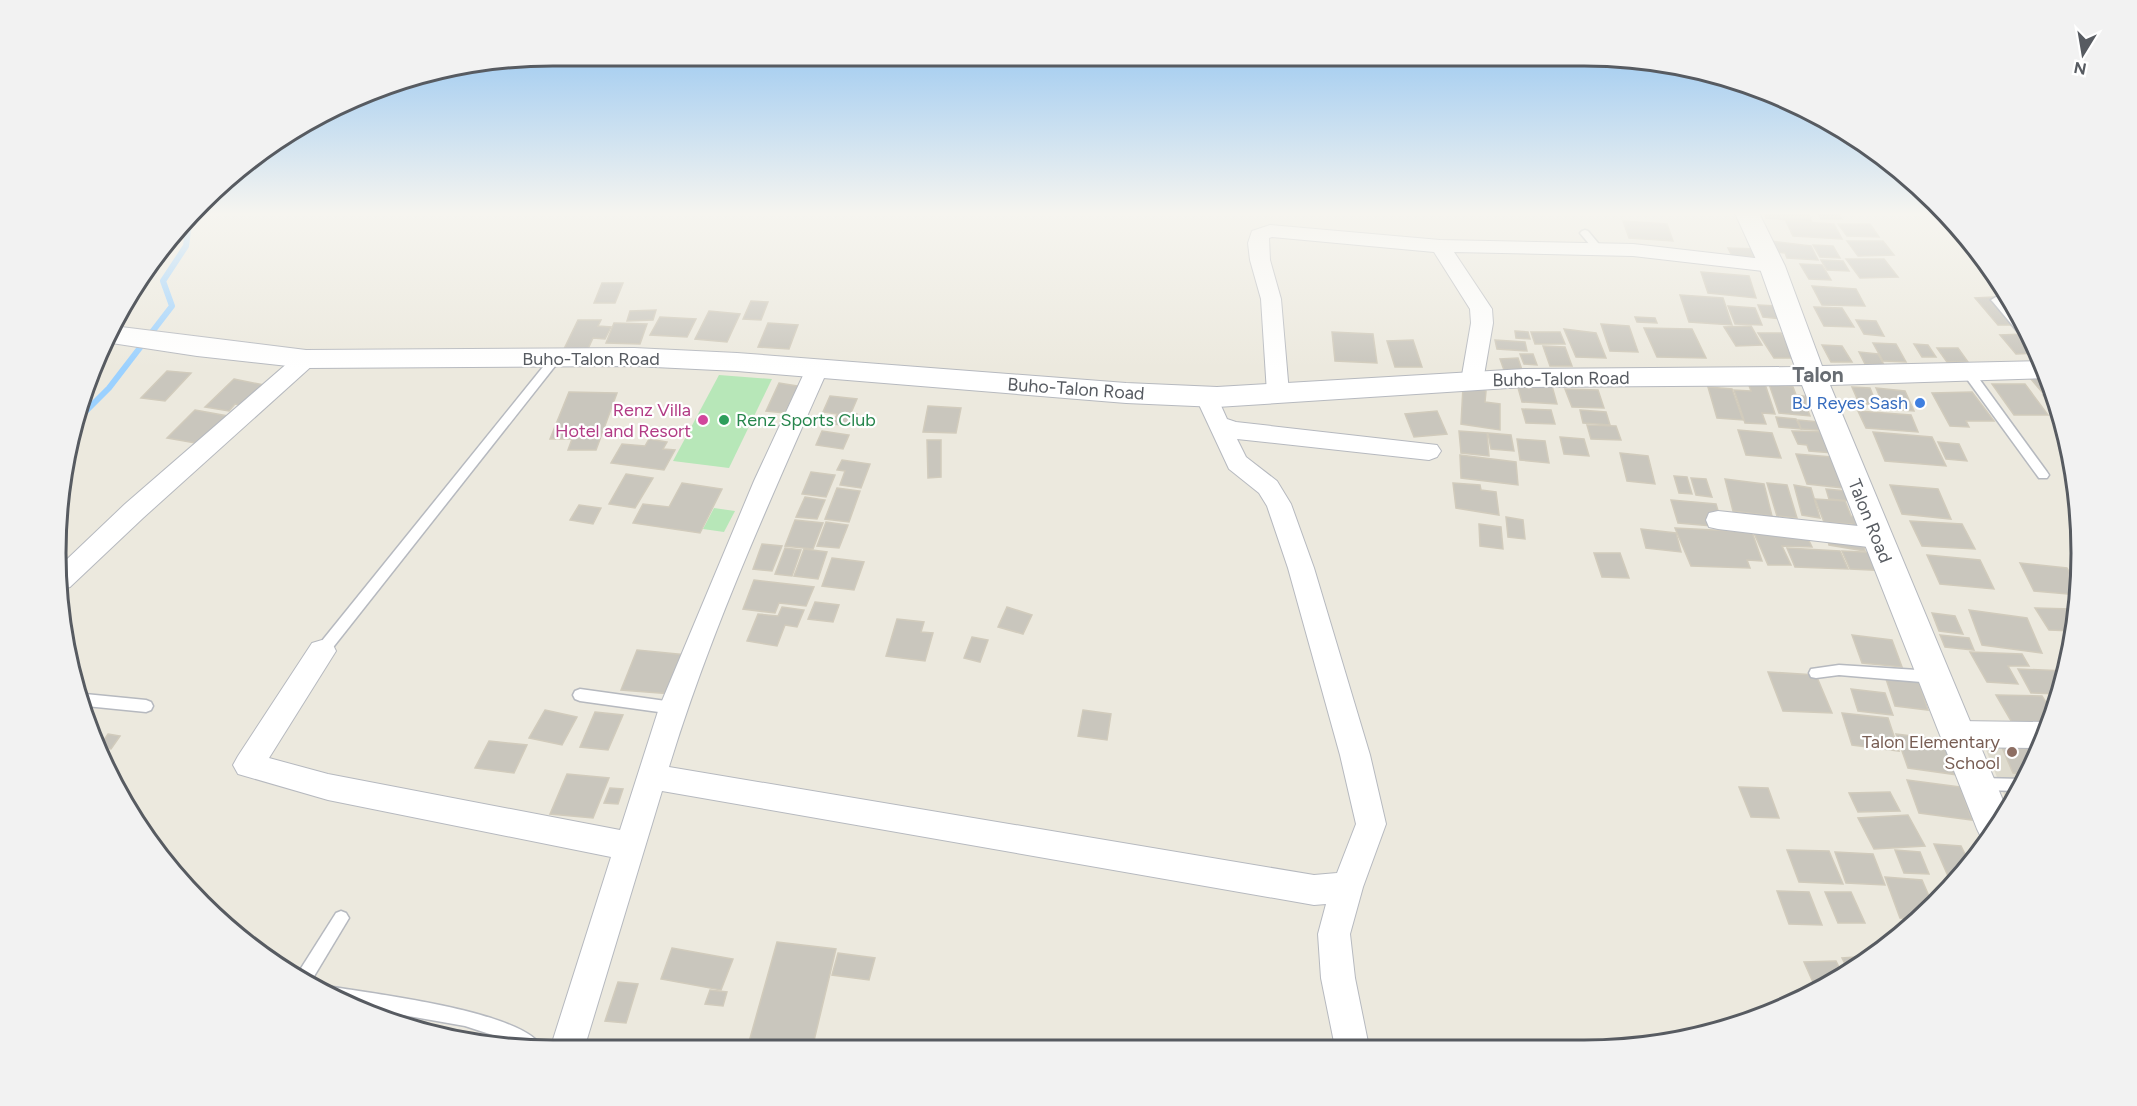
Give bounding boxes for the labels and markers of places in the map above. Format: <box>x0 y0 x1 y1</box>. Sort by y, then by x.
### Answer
place label: BJ Reyes Sash <box>1792 392 1908 414</box>
marker: BJ Reyes Sash <box>1913 396 1927 410</box>
place label: Renz Villa Hotel and Resort <box>555 399 691 442</box>
place label: Renz Sports Club <box>736 409 876 431</box>
marker: Renz Villa Hotel and Resort <box>696 413 710 427</box>
marker: Renz Sports Club <box>717 413 731 427</box>
place label: Talon Elementary School <box>1862 731 2001 774</box>
marker: Talon Elementary School <box>2005 745 2019 759</box>

